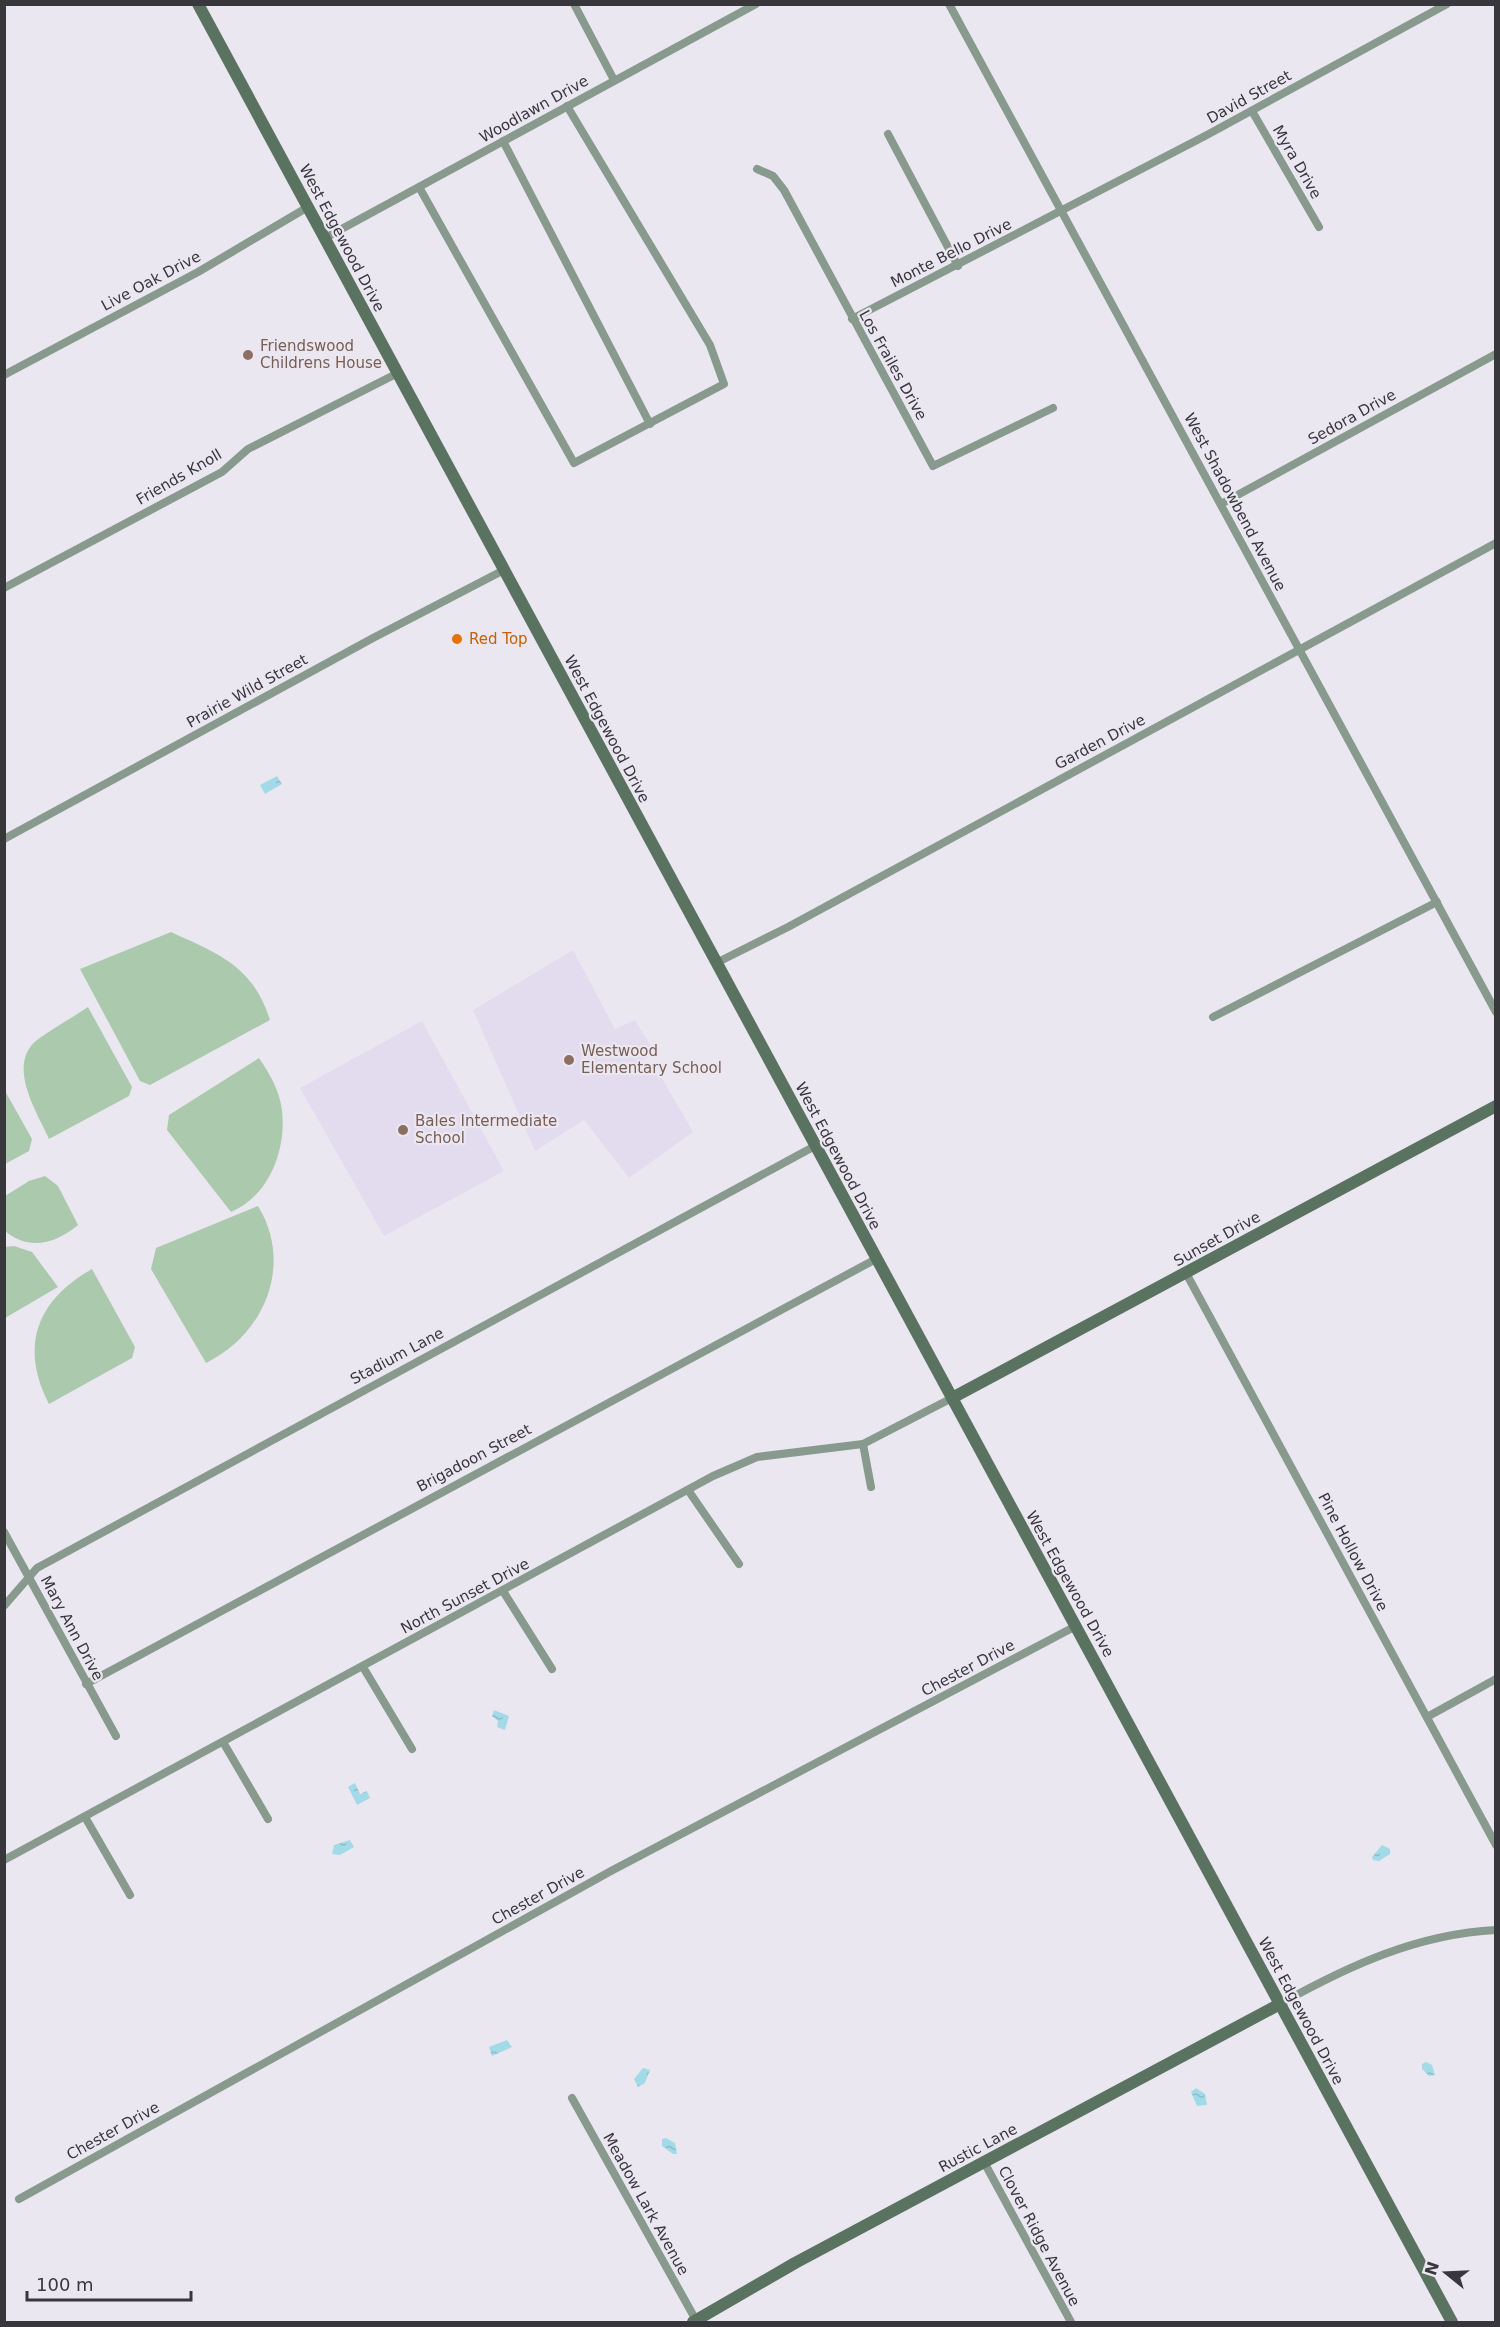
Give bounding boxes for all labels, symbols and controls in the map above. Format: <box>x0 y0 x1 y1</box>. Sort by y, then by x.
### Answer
street label: David Street <box>1204 66 1294 128</box>
street label: Woodlawn Drive <box>476 72 592 146</box>
street label: Myra Drive <box>1269 122 1325 202</box>
street label: West Edgewood Drive <box>295 161 389 315</box>
street label: Monte Bello Drive <box>888 215 1014 291</box>
street label: Live Oak Drive <box>98 247 204 315</box>
street label: Los Frailes Drive <box>855 307 931 423</box>
place label: Friendswood Childrens House <box>260 337 382 372</box>
marker: Friendswood Childrens House <box>241 348 255 362</box>
street label: Sedora Drive <box>1305 385 1399 449</box>
street label: West Shadowbend Avenue <box>1180 410 1290 594</box>
street label: Friends Knoll <box>133 445 225 509</box>
place label: Red Top <box>469 630 528 648</box>
marker: Red Top <box>450 632 464 646</box>
street label: Prairie Wild Street <box>183 650 311 732</box>
street label: West Edgewood Drive <box>560 652 654 806</box>
street label: Garden Drive <box>1052 711 1148 773</box>
place label: Westwood Elementary School <box>581 1042 722 1077</box>
marker: Westwood Elementary School <box>562 1053 576 1067</box>
street label: West Edgewood Drive <box>791 1079 885 1233</box>
place label: Bales Intermediate School <box>415 1112 557 1147</box>
marker: Bales Intermediate School <box>396 1123 410 1137</box>
street label: Sunset Drive <box>1171 1208 1263 1270</box>
street label: Stadium Lane <box>347 1324 447 1388</box>
street label: Brigadoon Street <box>414 1420 534 1496</box>
street label: Pine Hollow Drive <box>1314 1490 1392 1614</box>
street label: West Edgewood Drive <box>1022 1508 1118 1660</box>
street label: North Sunset Drive <box>398 1554 532 1638</box>
street label: Mary Ann Drive <box>37 1573 107 1683</box>
street label: Chester Drive <box>918 1636 1018 1700</box>
street label: Chester Drive <box>489 1863 587 1929</box>
street label: West Edgewood Drive <box>1254 1934 1348 2088</box>
street label: Chester Drive <box>64 2098 162 2164</box>
street label: Rustic Lane <box>936 2120 1020 2176</box>
street label: Meadow Lark Avenue <box>599 2130 693 2278</box>
street label: Clover Ridge Avenue <box>994 2163 1084 2309</box>
north arrow <box>1416 2243 1476 2303</box>
text: N <box>1421 2259 1443 2278</box>
scale bar <box>27 2264 190 2302</box>
text: 100 m <box>36 2274 94 2295</box>

